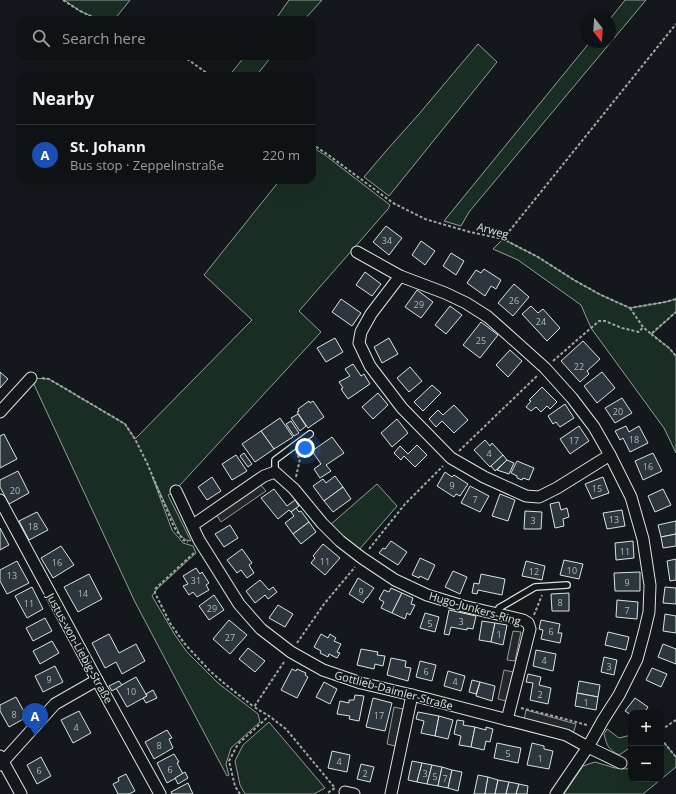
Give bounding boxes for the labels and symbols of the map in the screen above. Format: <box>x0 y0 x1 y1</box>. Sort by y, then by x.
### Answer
north arrow <box>580 12 616 48</box>
street label: Arweg <box>475 218 511 242</box>
house number: 34 <box>382 234 392 247</box>
house number: 26 <box>509 294 519 307</box>
house number: 29 <box>414 298 424 311</box>
house number: 24 <box>536 315 546 328</box>
house number: 25 <box>476 334 486 347</box>
house number: 22 <box>574 360 584 373</box>
house number: 20 <box>613 405 623 418</box>
house number: 18 <box>629 433 639 446</box>
house number: 17 <box>569 434 579 447</box>
your location <box>295 438 315 458</box>
house number: 4 <box>486 447 492 460</box>
house number: 16 <box>643 460 653 473</box>
house number: 9 <box>449 479 455 492</box>
house number: 15 <box>592 482 602 495</box>
house number: 20 <box>10 484 20 497</box>
house number: 7 <box>472 493 478 506</box>
house number: 13 <box>609 513 619 526</box>
house number: 3 <box>530 514 536 527</box>
house number: 18 <box>28 520 38 533</box>
house number: 11 <box>620 545 630 558</box>
house number: 11 <box>320 555 330 568</box>
house number: 16 <box>52 556 62 569</box>
house number: 10 <box>567 564 577 577</box>
house number: 12 <box>529 565 539 578</box>
house number: 13 <box>7 569 17 582</box>
house number: 31 <box>191 574 201 587</box>
house number: 9 <box>624 576 630 589</box>
house number: 9 <box>358 585 364 598</box>
house number: 14 <box>78 587 88 600</box>
street label: Hugo-Junkers-Ring <box>427 588 523 628</box>
street label: Justus-von-Liebig-Straße <box>43 589 117 706</box>
house number: 8 <box>557 596 563 609</box>
house number: 11 <box>24 597 34 610</box>
house number: 29 <box>207 602 217 615</box>
house number: 7 <box>624 604 630 617</box>
house number: 3 <box>458 615 464 628</box>
house number: 5 <box>427 617 433 630</box>
house number: 6 <box>548 625 554 638</box>
house number: 1 <box>496 628 502 641</box>
house number: 27 <box>225 631 235 644</box>
house number: 4 <box>541 654 547 667</box>
house number: 3 <box>606 660 612 673</box>
house number: 6 <box>423 665 429 678</box>
street label: Gottlieb-Daimler-Straße <box>333 667 455 713</box>
house number: 9 <box>46 673 52 686</box>
house number: 4 <box>452 675 458 688</box>
house number: 10 <box>126 685 136 698</box>
house number: 2 <box>537 688 543 701</box>
house number: 1 <box>583 696 589 709</box>
pin: A <box>22 703 48 736</box>
house number: 8 <box>11 708 17 721</box>
house number: 17 <box>374 709 384 722</box>
house number: 4 <box>73 721 79 734</box>
house number: 8 <box>156 739 162 752</box>
house number: 5 <box>505 747 511 760</box>
house number: 1 <box>537 752 543 765</box>
house number: 4 <box>336 755 342 768</box>
house number: 6 <box>167 763 173 776</box>
house number: 6 <box>36 764 42 777</box>
house number: 2 <box>362 767 368 780</box>
house number: 3 <box>422 767 428 780</box>
house number: 5 <box>432 770 438 783</box>
house number: 7 <box>442 772 448 785</box>

